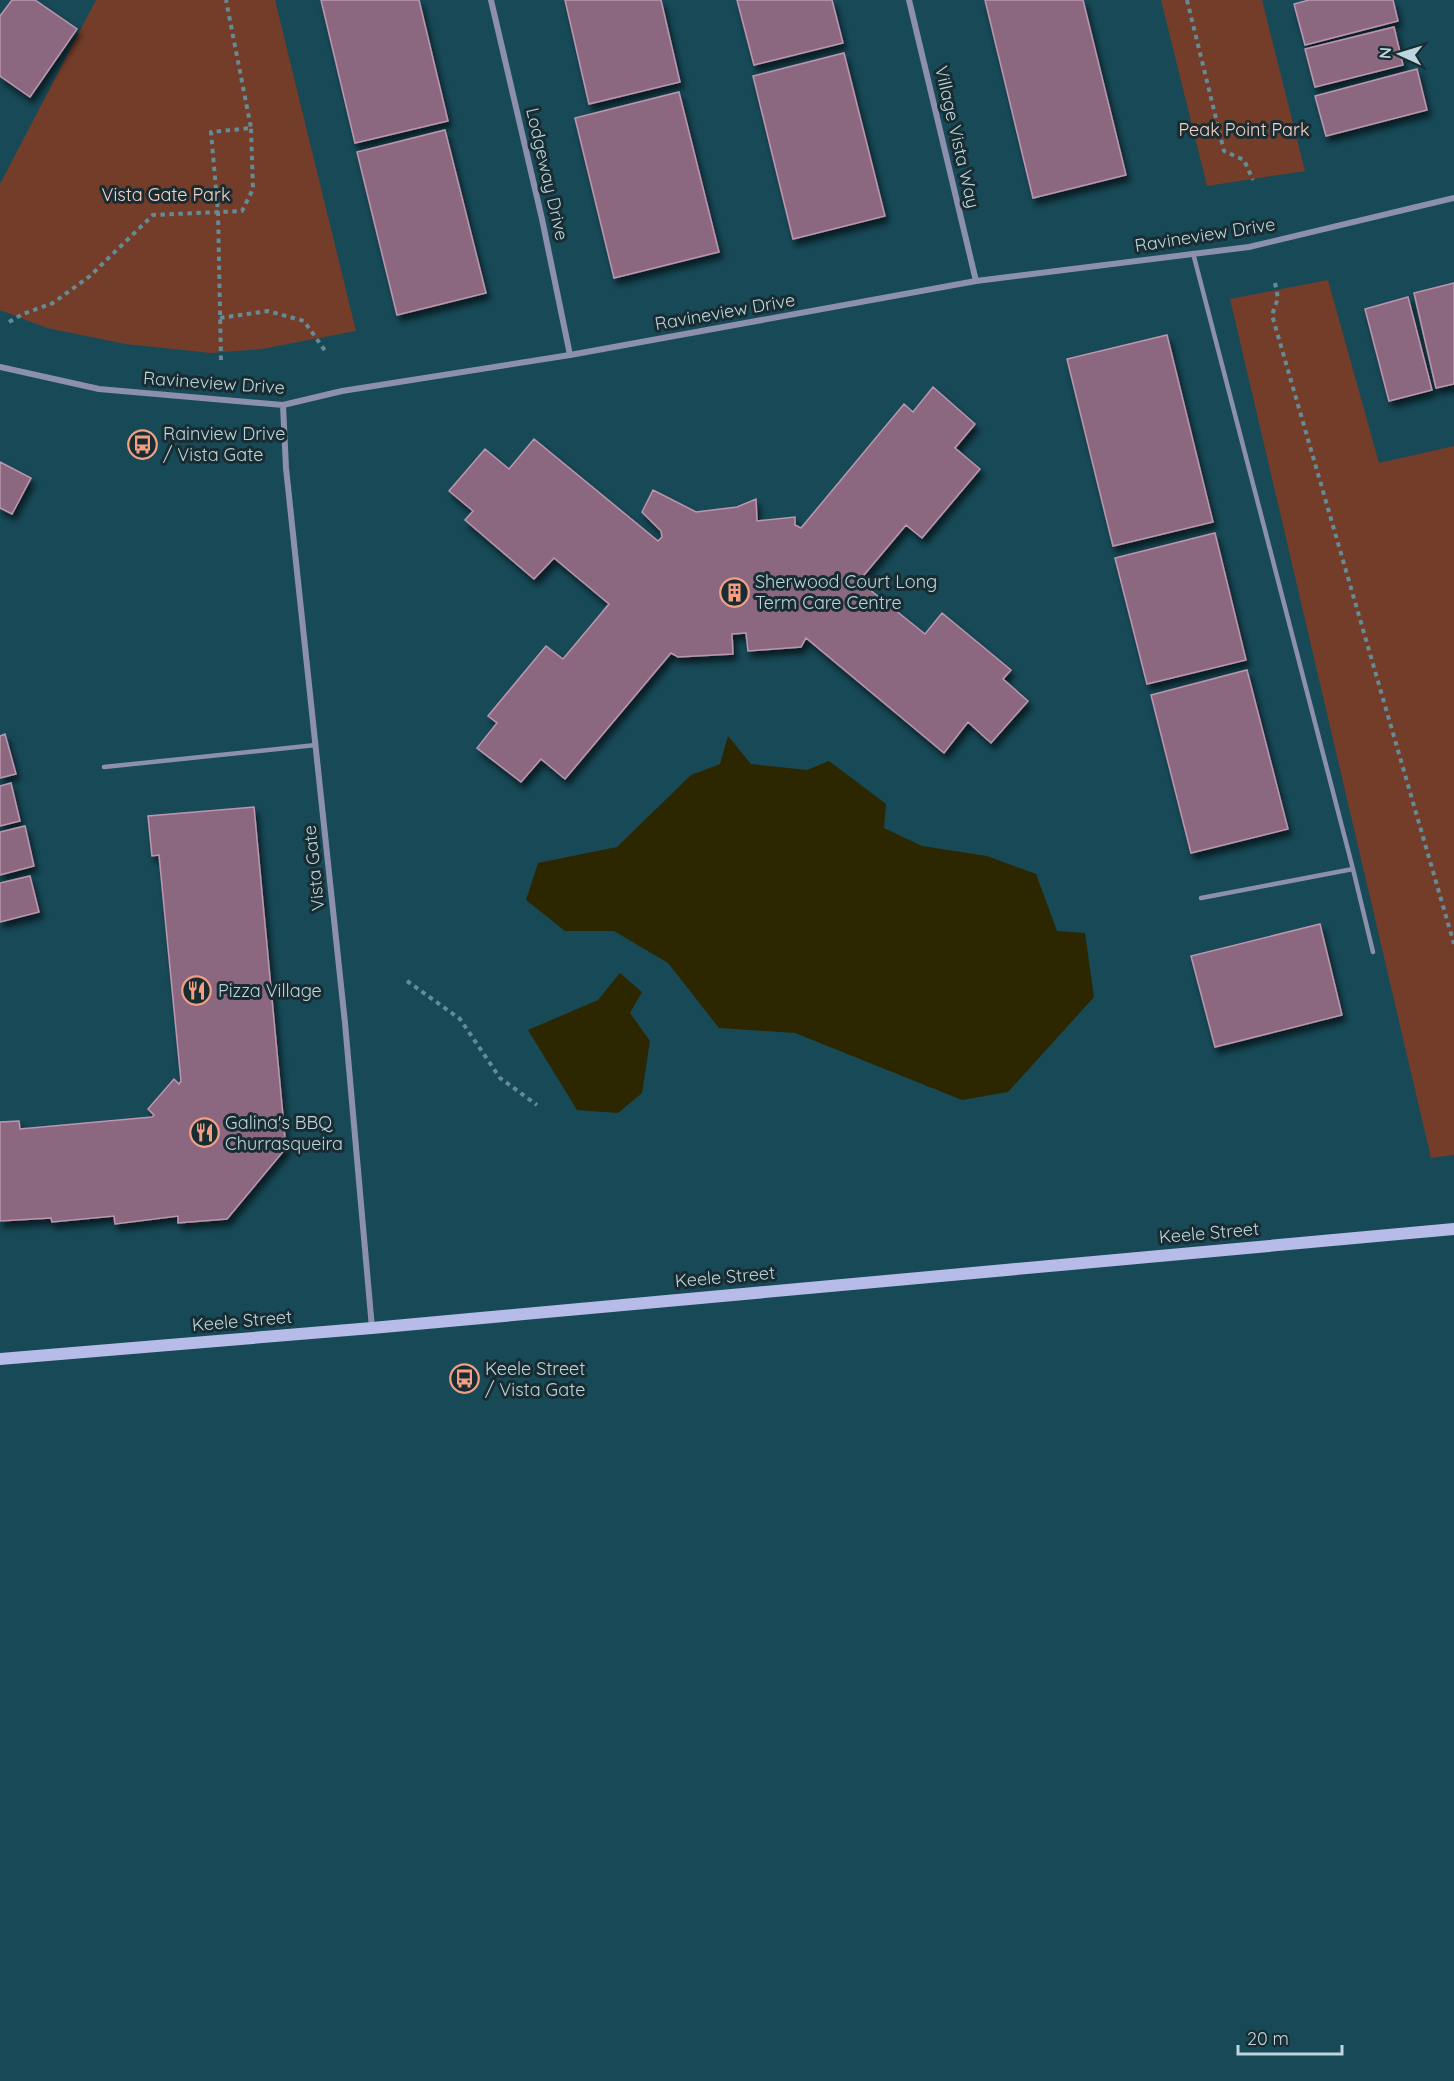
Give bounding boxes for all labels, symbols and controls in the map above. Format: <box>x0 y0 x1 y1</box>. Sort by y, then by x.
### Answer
north arrow <box>1370 24 1430 84</box>
text: N <box>1375 46 1395 60</box>
street label: Village Vista Way <box>930 63 985 210</box>
street label: Lodgeway Drive <box>521 105 574 242</box>
park label: Peak Point Park <box>1178 118 1310 141</box>
park label: Vista Gate Park <box>101 183 231 206</box>
street label: Ravineview Drive <box>1133 212 1277 257</box>
street label: Ravineview Drive <box>653 288 797 335</box>
street label: Ravineview Drive <box>142 366 286 399</box>
place label: Rainview Drive / Vista Gate <box>163 422 286 466</box>
bus stop icon: Rainview Drive / Vista Gate <box>126 428 158 460</box>
place label: Sherwood Court Long Term Care Centre <box>755 570 937 614</box>
building icon: Sherwood Court Long Term Care Centre <box>718 576 750 608</box>
street label: Vista Gate <box>298 824 329 912</box>
restaurant icon: Pizza Village <box>181 975 213 1007</box>
place label: Pizza Village <box>218 979 322 1002</box>
place label: Galina's BBQ Churrasqueira <box>225 1111 343 1155</box>
restaurant icon: Galina's BBQ Churrasqueira <box>188 1117 220 1149</box>
street label: Keele Street <box>1158 1217 1260 1248</box>
street label: Keele Street <box>674 1261 776 1292</box>
street label: Keele Street <box>191 1305 293 1336</box>
place label: Keele Street / Vista Gate <box>485 1357 585 1401</box>
bus stop icon: Keele Street / Vista Gate <box>448 1363 480 1395</box>
scale bar <box>1238 2018 1342 2056</box>
text: 20 m <box>1247 2027 1289 2050</box>

